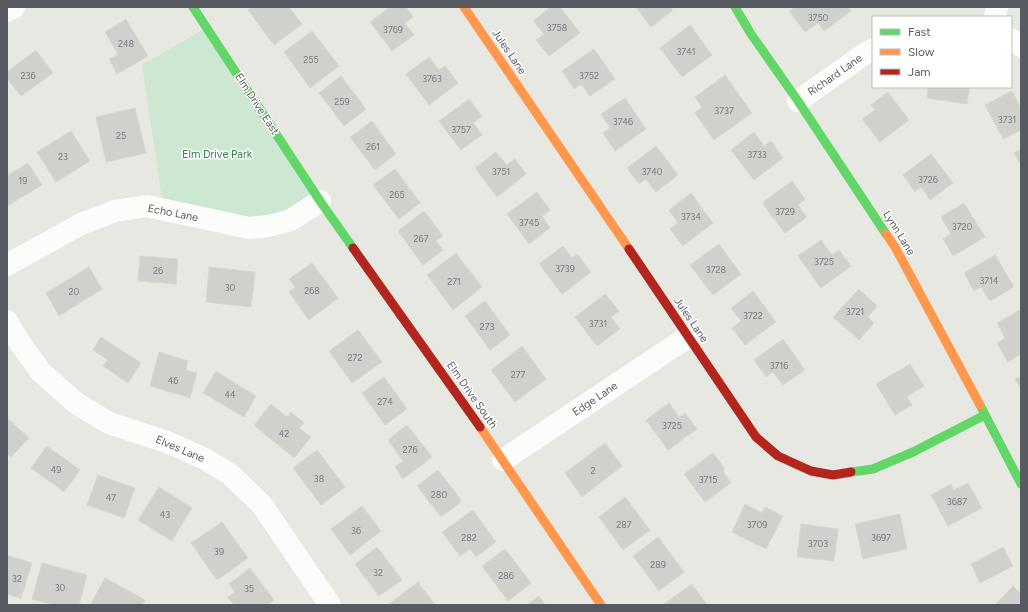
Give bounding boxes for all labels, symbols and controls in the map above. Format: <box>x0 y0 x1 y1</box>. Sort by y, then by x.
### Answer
house number: 3750 <box>808 12 829 23</box>
legend <box>872 16 1012 88</box>
house number: 3758 <box>547 22 568 33</box>
house number: 3769 <box>383 24 403 35</box>
text: Fast <box>908 25 931 39</box>
street label: Jules Lane <box>489 27 529 77</box>
house number: 248 <box>118 38 135 49</box>
text: Slow <box>908 45 935 59</box>
house number: 3741 <box>676 46 696 57</box>
street label: Richard Lane <box>805 51 865 99</box>
house number: 255 <box>303 54 319 65</box>
text: Jam <box>908 65 931 79</box>
house number: 236 <box>20 70 36 81</box>
house number: 3752 <box>579 70 599 81</box>
street label: Elm Drive East <box>232 71 282 137</box>
house number: 3763 <box>422 73 442 84</box>
house number: 259 <box>334 96 350 107</box>
house number: 3737 <box>714 105 734 116</box>
house number: 3731 <box>998 114 1016 125</box>
house number: 3746 <box>613 116 633 127</box>
house number: 3757 <box>451 124 471 135</box>
house number: 25 <box>116 130 126 141</box>
house number: 261 <box>366 141 380 152</box>
park label: Elm Drive Park <box>182 148 253 161</box>
house number: 3733 <box>747 149 767 160</box>
house number: 23 <box>58 151 68 162</box>
house number: 3751 <box>492 166 510 177</box>
house number: 3740 <box>641 166 663 177</box>
house number: 3726 <box>918 174 938 185</box>
house number: 19 <box>19 175 27 186</box>
house number: 265 <box>389 189 405 200</box>
street label: Echo Lane <box>147 202 199 224</box>
house number: 3729 <box>775 206 795 217</box>
street label: Lynn Lane <box>880 208 918 258</box>
house number: 3734 <box>681 211 702 222</box>
house number: 3745 <box>519 217 539 228</box>
house number: 3720 <box>952 221 972 232</box>
house number: 267 <box>414 233 429 244</box>
house number: 3725 <box>814 256 834 267</box>
house number: 3739 <box>555 263 575 274</box>
house number: 3728 <box>706 264 727 275</box>
house number: 26 <box>153 265 163 276</box>
house number: 3714 <box>979 275 999 286</box>
house number: 271 <box>447 276 461 287</box>
house number: 30 <box>225 282 236 293</box>
house number: 268 <box>304 285 320 296</box>
house number: 20 <box>69 286 80 297</box>
street label: Jules Lane <box>671 295 711 345</box>
house number: 3721 <box>846 306 864 317</box>
house number: 3722 <box>743 310 763 321</box>
house number: 3731 <box>589 318 607 329</box>
house number: 273 <box>480 321 494 332</box>
house number: 272 <box>348 352 362 363</box>
street label: Elm Drive South <box>444 359 500 431</box>
house number: 3716 <box>770 360 788 371</box>
house number: 277 <box>511 369 526 380</box>
house number: 46 <box>168 375 178 386</box>
street label: Edge Lane <box>570 379 620 419</box>
house number: 44 <box>224 389 236 400</box>
house number: 274 <box>377 396 393 407</box>
house number: 3725 <box>662 420 682 431</box>
house number: 42 <box>279 428 289 439</box>
street label: Elves Lane <box>154 433 206 465</box>
house number: 276 <box>403 444 417 455</box>
house number: 49 <box>51 464 61 475</box>
house number: 2 <box>590 465 596 476</box>
house number: 38 <box>314 473 325 484</box>
house number: 3715 <box>699 474 717 485</box>
house number: 280 <box>431 489 447 500</box>
house number: 47 <box>106 492 116 503</box>
house number: 3687 <box>947 496 967 507</box>
house number: 43 <box>160 509 170 520</box>
house number: 287 <box>616 519 632 530</box>
house number: 3709 <box>747 519 767 530</box>
house number: 36 <box>351 525 361 536</box>
house number: 282 <box>461 532 477 543</box>
house number: 3697 <box>871 532 891 543</box>
house number: 3703 <box>808 538 828 549</box>
house number: 39 <box>214 546 224 557</box>
house number: 289 <box>650 559 666 570</box>
house number: 32 <box>373 567 383 578</box>
house number: 286 <box>498 570 514 581</box>
house number: 32 <box>12 573 22 584</box>
house number: 30 <box>55 582 66 593</box>
house number: 35 <box>244 583 254 594</box>

